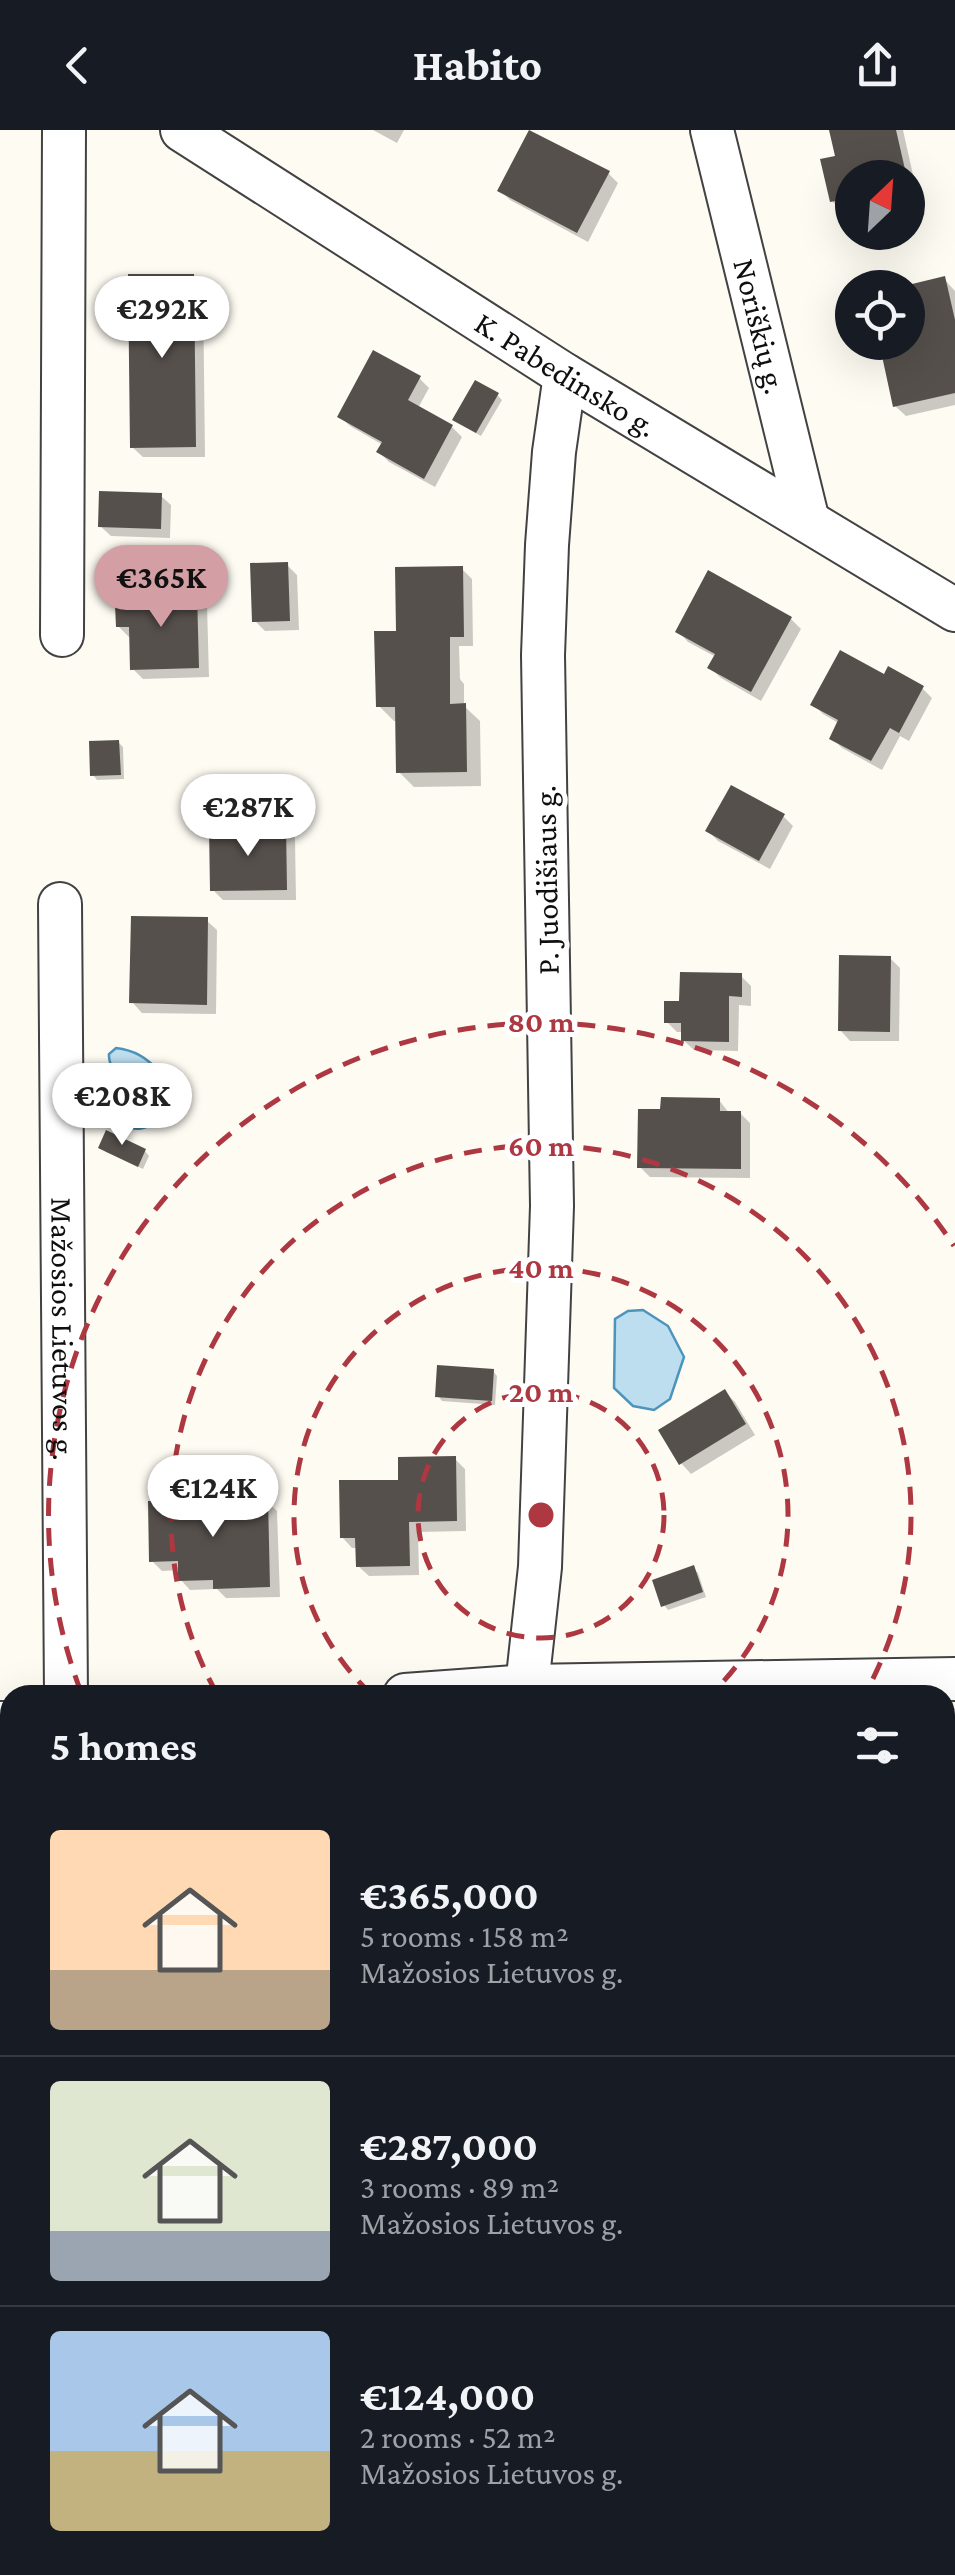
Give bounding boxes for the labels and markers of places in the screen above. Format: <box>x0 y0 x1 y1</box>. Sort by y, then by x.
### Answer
pin: €292K <box>92 276 232 361</box>
pin: €365K <box>91 545 231 630</box>
pin: €287K <box>178 774 318 859</box>
pin: €208K <box>52 1063 192 1148</box>
pin: €124K <box>143 1455 283 1540</box>
centre of rings <box>523 1497 559 1533</box>

